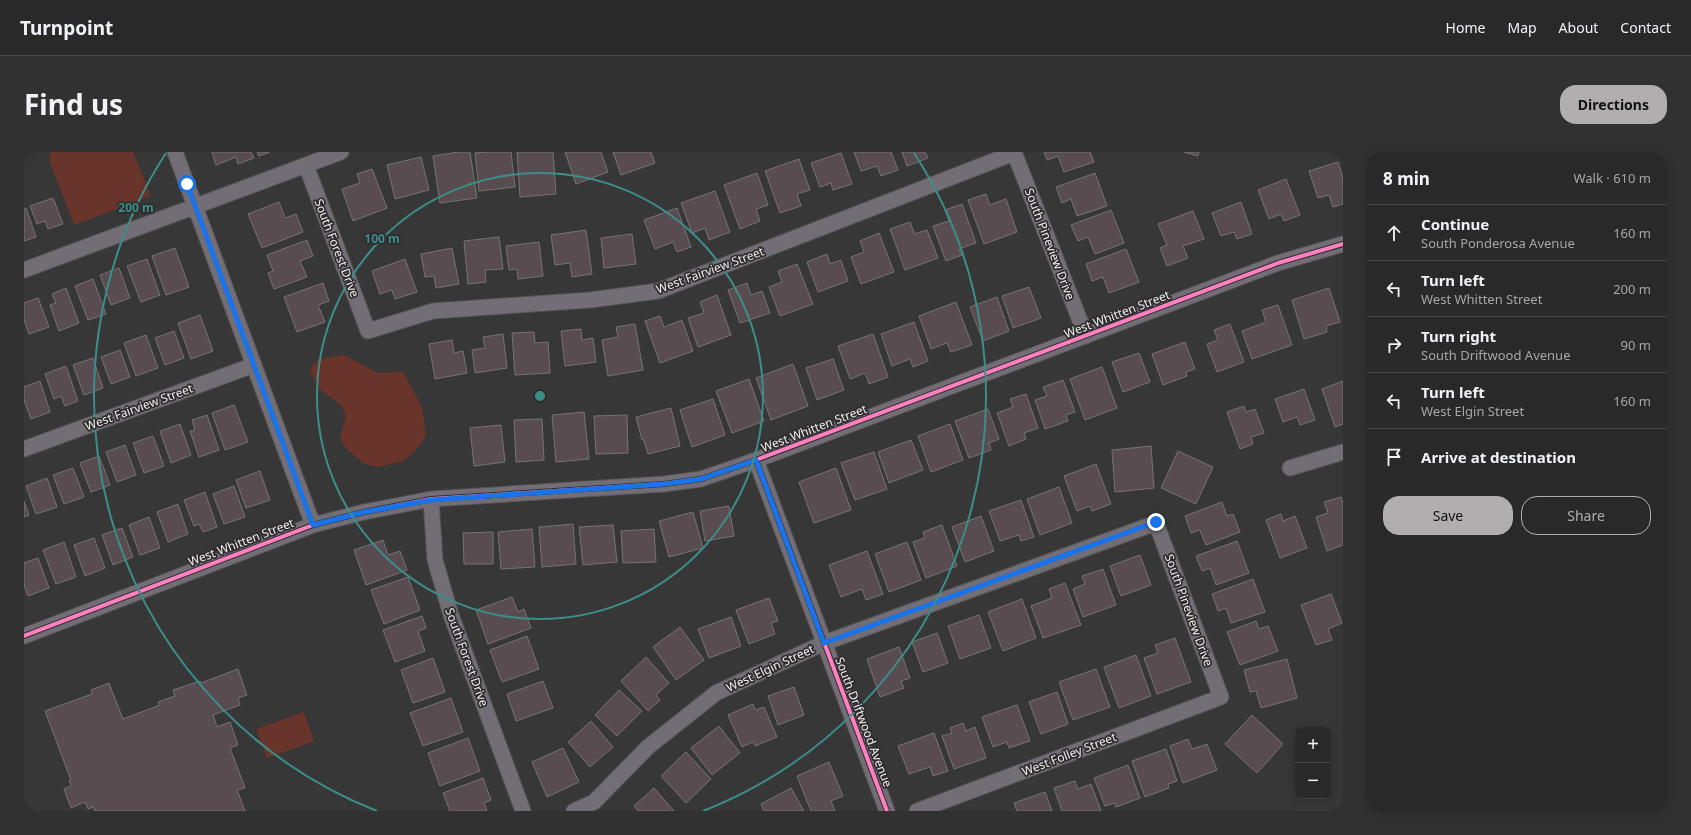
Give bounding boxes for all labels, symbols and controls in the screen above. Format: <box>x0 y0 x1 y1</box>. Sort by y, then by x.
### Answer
text: Turnpoint <box>20 15 113 41</box>
text: Home <box>1446 18 1485 37</box>
text: Map <box>1507 18 1537 37</box>
text: About <box>1559 18 1598 37</box>
text: Contact <box>1620 18 1671 37</box>
text: Find us <box>24 85 123 123</box>
button: Directions <box>1560 85 1667 124</box>
text: 8 min <box>1383 167 1430 190</box>
text: Walk · 610 m <box>1573 169 1651 187</box>
route start <box>178 175 196 193</box>
street label: South Pineview Drive <box>1021 186 1079 303</box>
street label: South Forest Drive <box>310 196 364 300</box>
text: 200 m <box>118 199 154 216</box>
text: Continue <box>1421 214 1489 234</box>
icon: ahead <box>1383 222 1405 244</box>
text: 160 m <box>1613 224 1651 242</box>
text: 100 m <box>364 230 400 247</box>
text: South Ponderosa Avenue <box>1421 234 1575 252</box>
street label: West Fairview Street <box>654 242 767 297</box>
text: Turn left <box>1421 270 1485 290</box>
icon: left <box>1383 278 1405 300</box>
text: 200 m <box>1613 280 1651 298</box>
street label: West Whitten Street <box>1062 286 1173 342</box>
text: West Whitten Street <box>1421 290 1542 308</box>
text: Turn right <box>1421 326 1496 346</box>
icon: right <box>1383 334 1405 356</box>
text: 90 m <box>1621 336 1651 354</box>
text: South Driftwood Avenue <box>1421 346 1571 364</box>
street label: West Fairview Street <box>83 379 196 434</box>
text: Turn left <box>1421 382 1485 402</box>
centre of rings <box>533 389 547 403</box>
icon: left <box>1383 390 1405 412</box>
text: 160 m <box>1613 392 1651 410</box>
street label: West Whitten Street <box>759 400 870 456</box>
text: West Elgin Street <box>1421 402 1524 420</box>
icon: arrive <box>1383 446 1405 468</box>
text: Arrive at destination <box>1421 447 1576 467</box>
button: Save <box>1383 496 1513 535</box>
button: Share <box>1521 496 1651 535</box>
route end <box>1147 513 1165 531</box>
street label: West Whitten Street <box>186 514 297 570</box>
street label: South Pineview Drive <box>1161 551 1217 669</box>
street label: South Forest Drive <box>441 605 493 709</box>
street label: West Elgin Street <box>723 640 817 696</box>
street label: South Driftwood Avenue <box>831 655 897 790</box>
map controls <box>1295 727 1331 799</box>
button: + <box>1295 727 1331 763</box>
street label: West Folley Street <box>1019 728 1119 780</box>
button: − <box>1295 763 1331 799</box>

